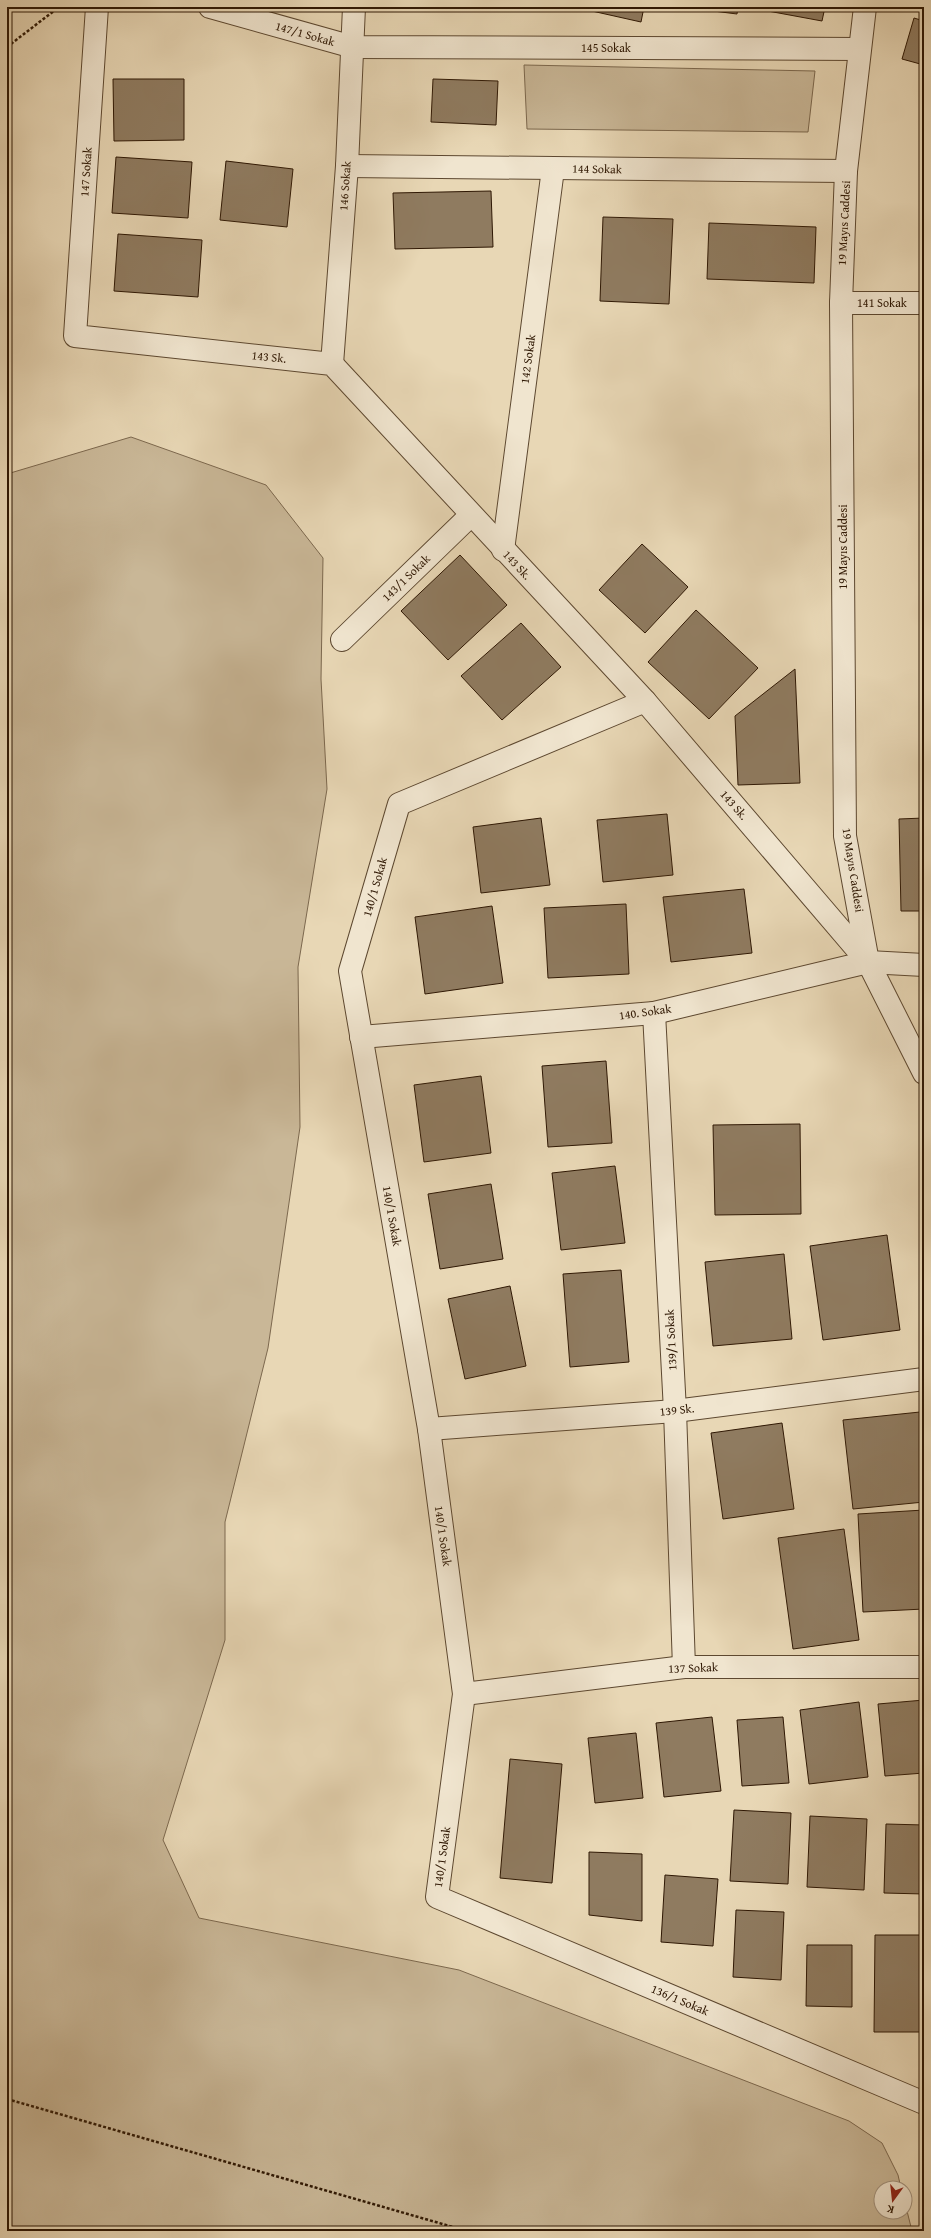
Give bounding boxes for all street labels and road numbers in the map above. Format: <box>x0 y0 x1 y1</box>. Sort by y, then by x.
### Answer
street label: 147/1 Sokak <box>273 17 338 50</box>
street label: 145 Sokak <box>581 39 632 56</box>
street label: 147 Sokak <box>75 146 96 197</box>
street label: 146 Sokak <box>334 160 355 211</box>
street label: 144 Sokak <box>572 160 623 177</box>
street label: 19 Mayıs Caddesi <box>833 179 854 266</box>
street label: 141 Sokak <box>857 294 908 311</box>
street label: 142 Sokak <box>516 332 540 385</box>
street label: 143 Sk. <box>251 346 287 367</box>
street label: 19 Mayıs Caddesi <box>834 504 851 590</box>
street label: 143 Sk. <box>499 546 536 583</box>
street label: 143/1 Sokak <box>378 550 434 605</box>
street label: 143 Sk. <box>717 786 752 823</box>
street label: 19 Mayıs Caddesi <box>838 826 869 914</box>
street label: 140/1 Sokak <box>358 854 391 919</box>
street label: 140. Sokak <box>618 999 673 1024</box>
street label: 140/1 Sokak <box>379 1184 406 1248</box>
street label: 139/1 Sokak <box>660 1308 681 1371</box>
street label: 139 Sk. <box>659 1399 695 1420</box>
street label: 140/1 Sokak <box>431 1504 456 1568</box>
street label: 137 Sokak <box>668 1658 719 1677</box>
street label: 140/1 Sokak <box>429 1825 454 1888</box>
street label: 136/1 Sokak <box>649 1980 713 2020</box>

